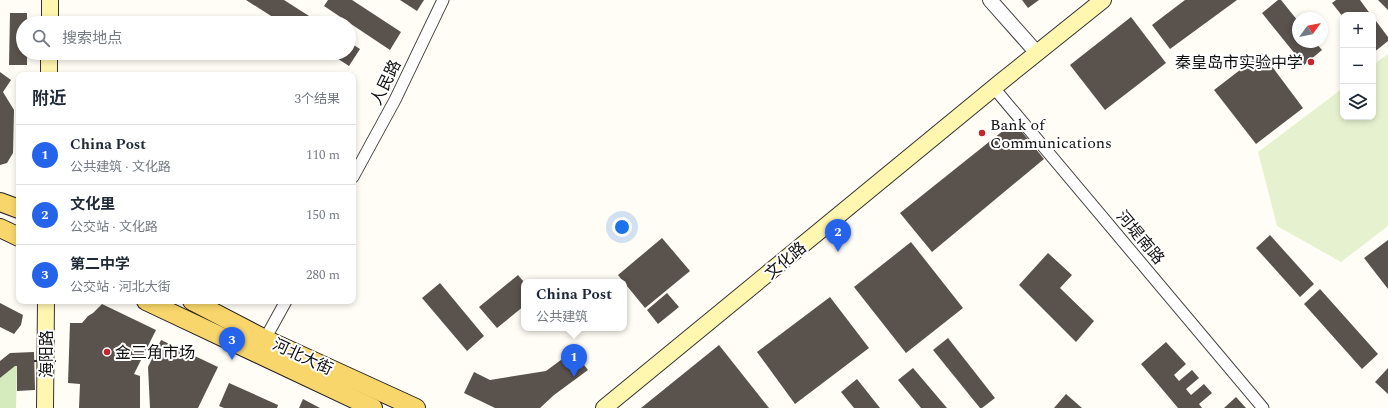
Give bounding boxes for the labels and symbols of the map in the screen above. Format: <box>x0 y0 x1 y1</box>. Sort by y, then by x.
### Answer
north arrow <box>1292 12 1328 48</box>
place label: 秦皇岛市实验中学 <box>1175 51 1303 75</box>
street label: 人民路 <box>365 56 407 109</box>
marker: 秦皇岛市实验中学 <box>1306 57 1316 67</box>
place label: Bank of Communications <box>990 113 1112 155</box>
marker: Bank of Communications <box>977 128 987 138</box>
street label: 河堤南路 <box>1110 205 1170 270</box>
your location <box>612 217 632 237</box>
pin: 2 <box>825 219 851 252</box>
street label: 文化路 <box>760 236 812 285</box>
pin: 3 <box>219 327 245 360</box>
street label: 海阳路 <box>35 330 59 378</box>
street label: 河北大街 <box>268 333 337 381</box>
place label: 金三角市场 <box>115 341 195 365</box>
pin: 1 <box>561 344 587 377</box>
marker: 金三角市场 <box>102 347 112 357</box>

